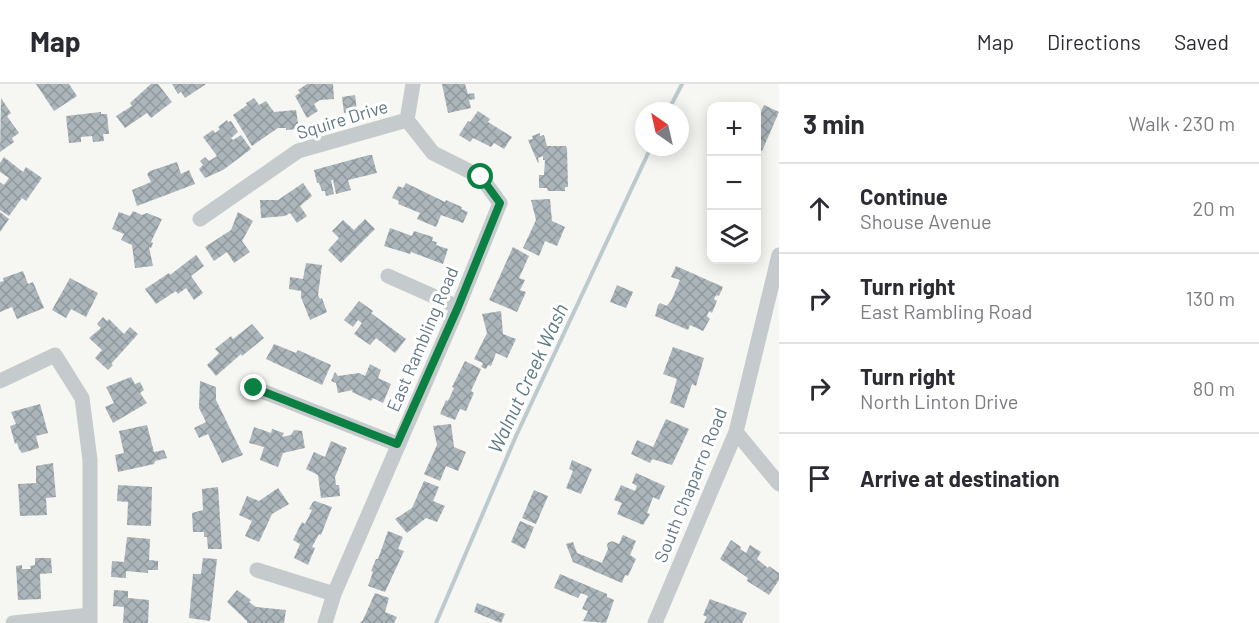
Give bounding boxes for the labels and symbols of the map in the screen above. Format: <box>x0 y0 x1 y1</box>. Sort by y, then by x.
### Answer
street label: Squire Drive <box>294 95 390 143</box>
north arrow <box>635 102 689 156</box>
route start <box>467 163 493 189</box>
street label: East Rambling Road <box>382 263 462 415</box>
water label: Walnut Creek Wash <box>482 299 572 457</box>
route end <box>240 374 266 400</box>
street label: South Chaparro Road <box>649 404 731 566</box>

